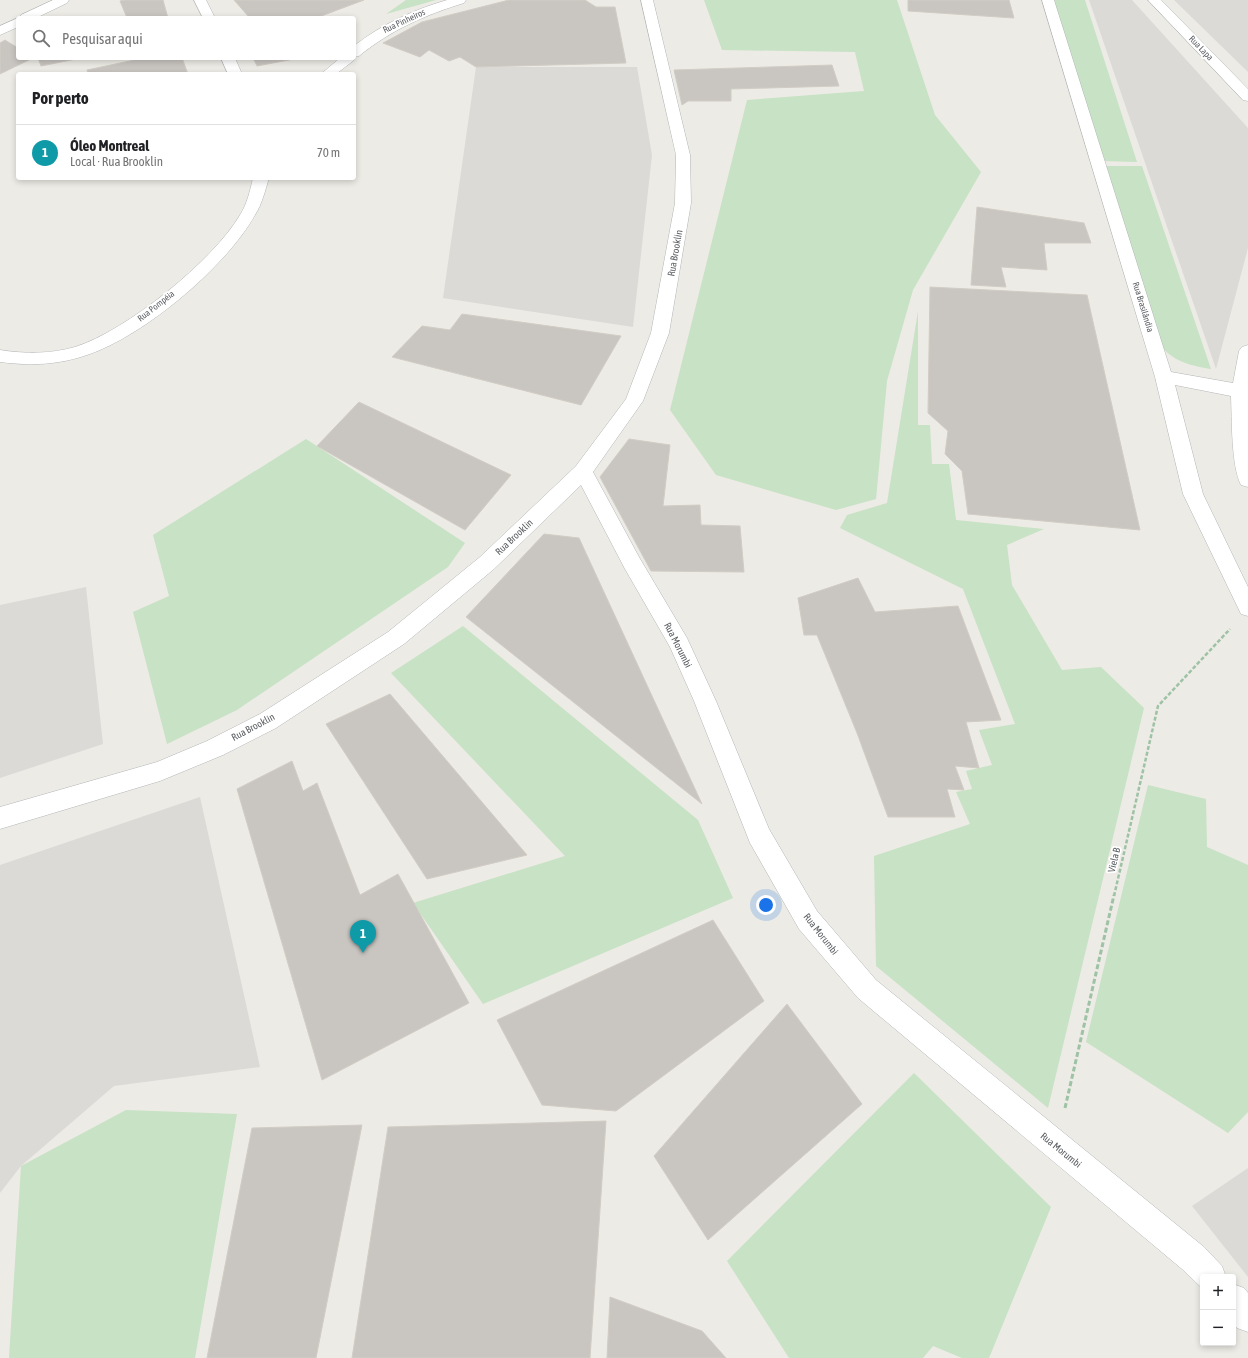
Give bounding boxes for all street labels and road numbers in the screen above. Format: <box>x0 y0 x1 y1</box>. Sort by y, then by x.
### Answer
street label: Rua Pinheiros <box>381 7 427 35</box>
street label: Rua Lapa <box>1187 34 1215 62</box>
street label: Rua Brooklin <box>665 229 685 277</box>
street label: Rua Brasilândia <box>1131 281 1155 333</box>
street label: Rua Pompéia <box>136 289 176 323</box>
street label: Rua Brooklin <box>493 517 535 557</box>
street label: Rua Morumbi <box>662 621 694 669</box>
street label: Rua Brooklin <box>230 711 277 743</box>
street label: Viela B <box>1106 846 1122 873</box>
street label: Rua Morumbi <box>801 911 841 957</box>
street label: Rua Morumbi <box>1038 1130 1084 1170</box>

